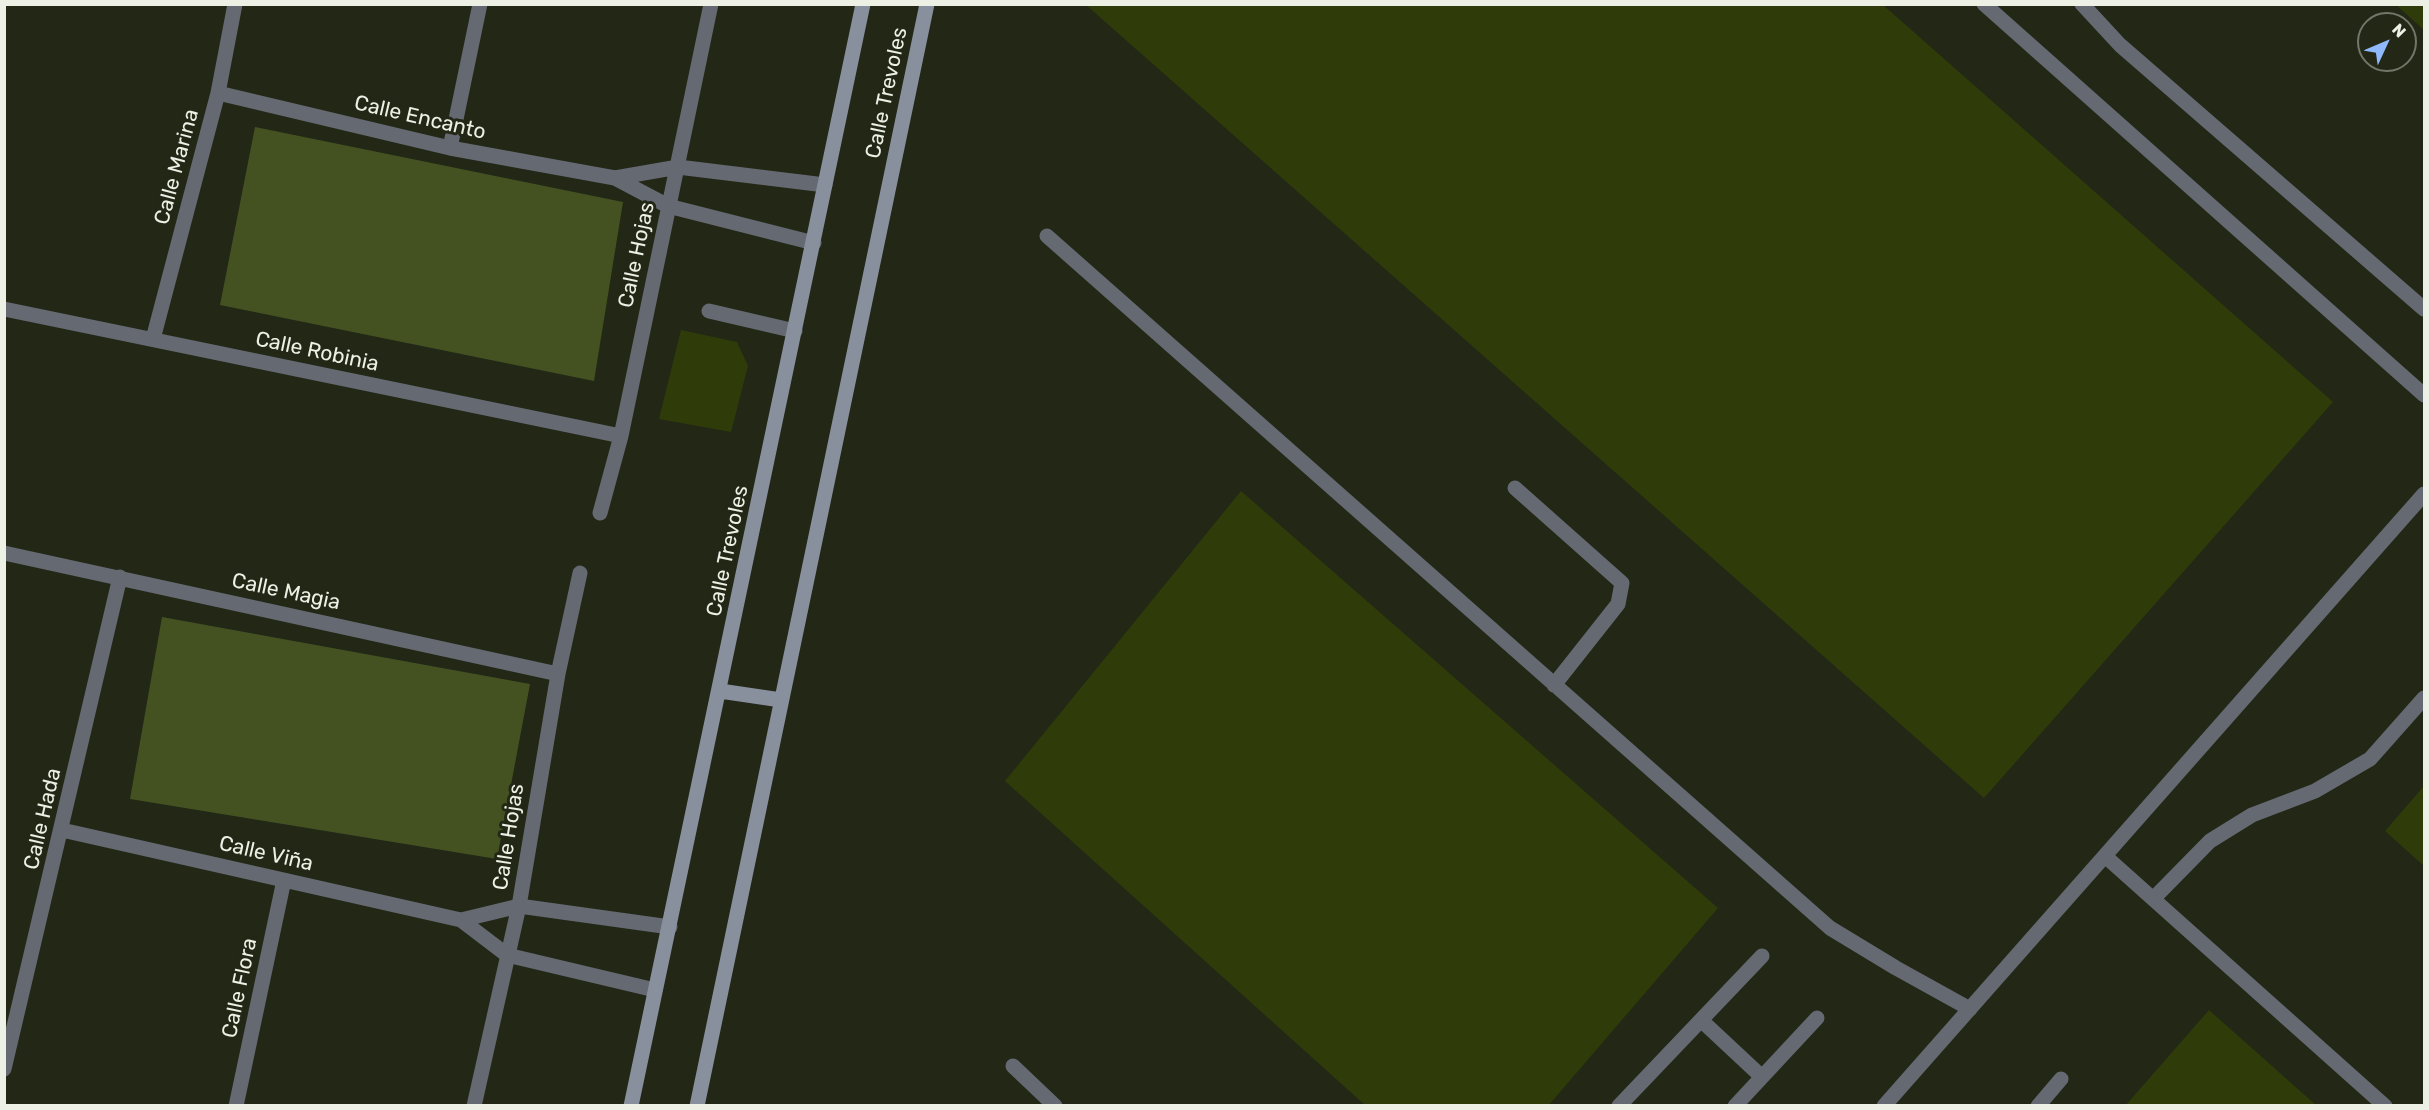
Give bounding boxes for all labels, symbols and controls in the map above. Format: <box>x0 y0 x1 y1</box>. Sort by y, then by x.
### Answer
north arrow <box>2357 12 2417 72</box>
text: N <box>2388 20 2410 41</box>
street label: Calle Trevoles <box>861 25 913 161</box>
street label: Calle Encanto <box>352 91 488 145</box>
street label: Calle Marina <box>150 107 204 227</box>
street label: Calle Hojas <box>614 200 660 310</box>
street label: Calle Robinia <box>253 327 381 377</box>
street label: Calle Trevoles <box>702 483 754 619</box>
street label: Calle Magia <box>230 568 342 616</box>
street label: Calle Hada <box>19 766 67 872</box>
street label: Calle Hojas <box>488 782 530 892</box>
street label: Calle Viña <box>217 831 315 877</box>
street label: Calle Flora <box>217 936 263 1040</box>

